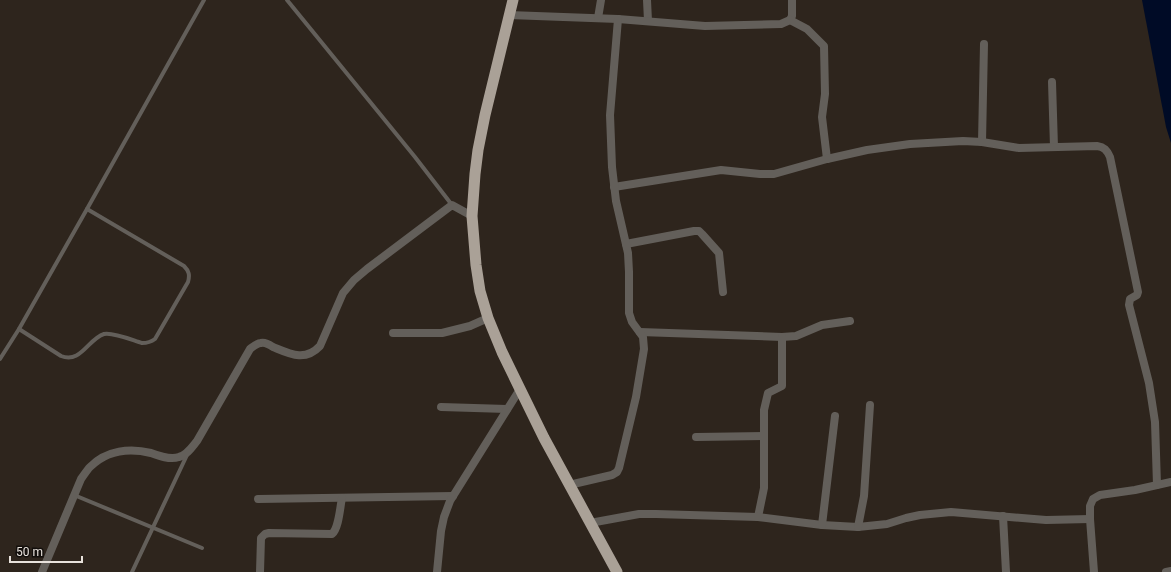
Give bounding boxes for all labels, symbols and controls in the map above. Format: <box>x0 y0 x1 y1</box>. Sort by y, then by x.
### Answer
scale bar <box>10 538 82 564</box>
text: 50 m <box>16 545 43 559</box>

